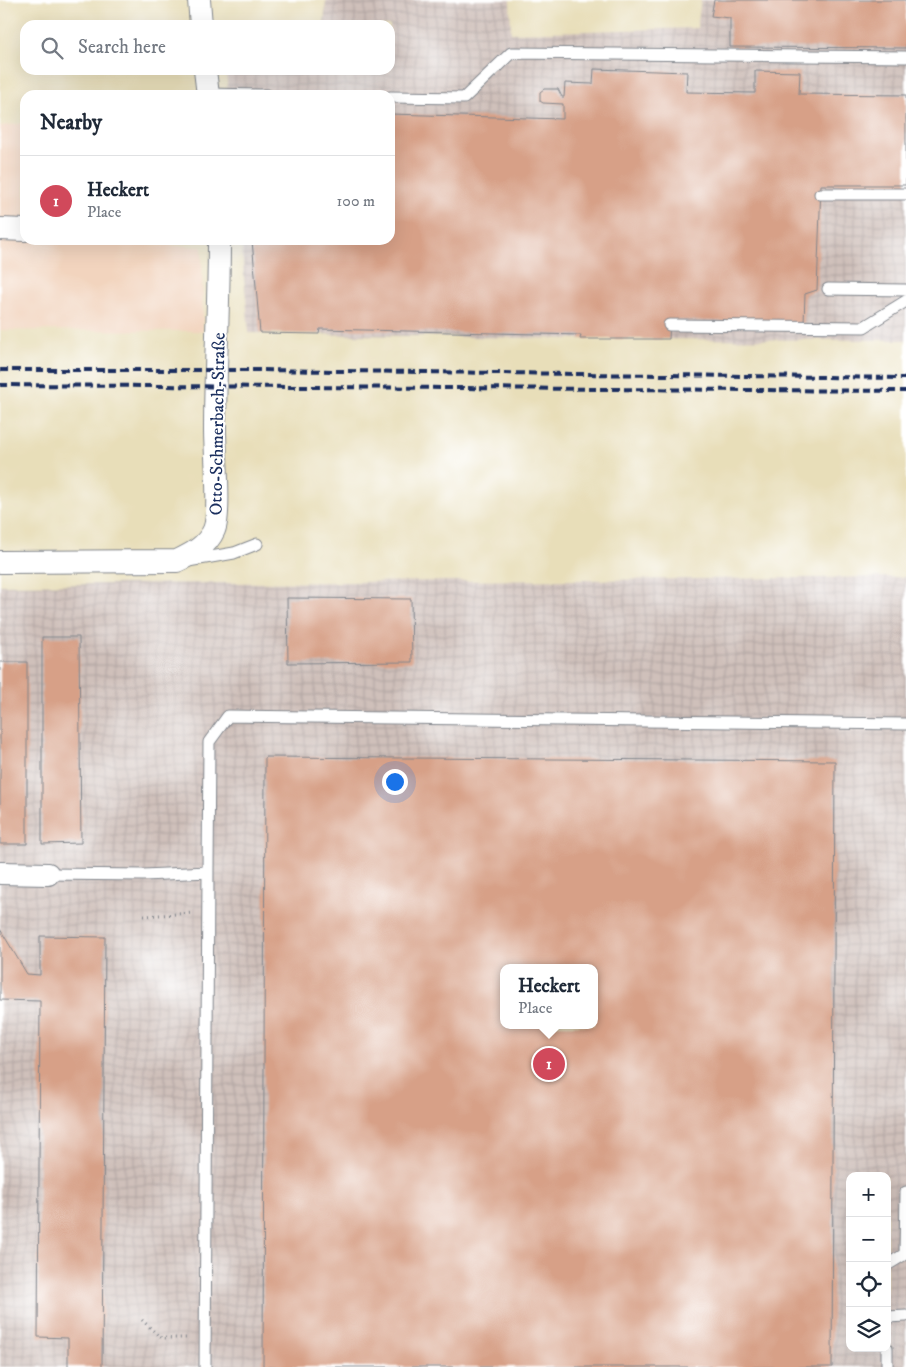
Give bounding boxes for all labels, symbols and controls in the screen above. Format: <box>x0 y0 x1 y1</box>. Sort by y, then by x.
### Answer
search box <box>20 20 395 75</box>
icon: search <box>38 34 66 62</box>
text: Search here <box>78 36 166 59</box>
text: Nearby <box>40 110 102 136</box>
text: Heckert <box>87 179 149 202</box>
text: 1 <box>53 191 59 211</box>
text: 100 m <box>337 191 375 211</box>
text: Place <box>87 202 121 222</box>
street label: Otto-Schmerbach-Straße <box>205 332 231 516</box>
your location <box>382 769 408 795</box>
popup <box>500 964 598 1029</box>
text: Heckert <box>518 975 580 998</box>
text: Place <box>518 998 552 1018</box>
pin: 1 <box>533 1045 565 1083</box>
map controls <box>846 1172 891 1352</box>
button: + <box>846 1172 891 1217</box>
button: − <box>846 1217 891 1262</box>
button: locate <box>846 1262 891 1307</box>
button: layers <box>846 1307 891 1352</box>

